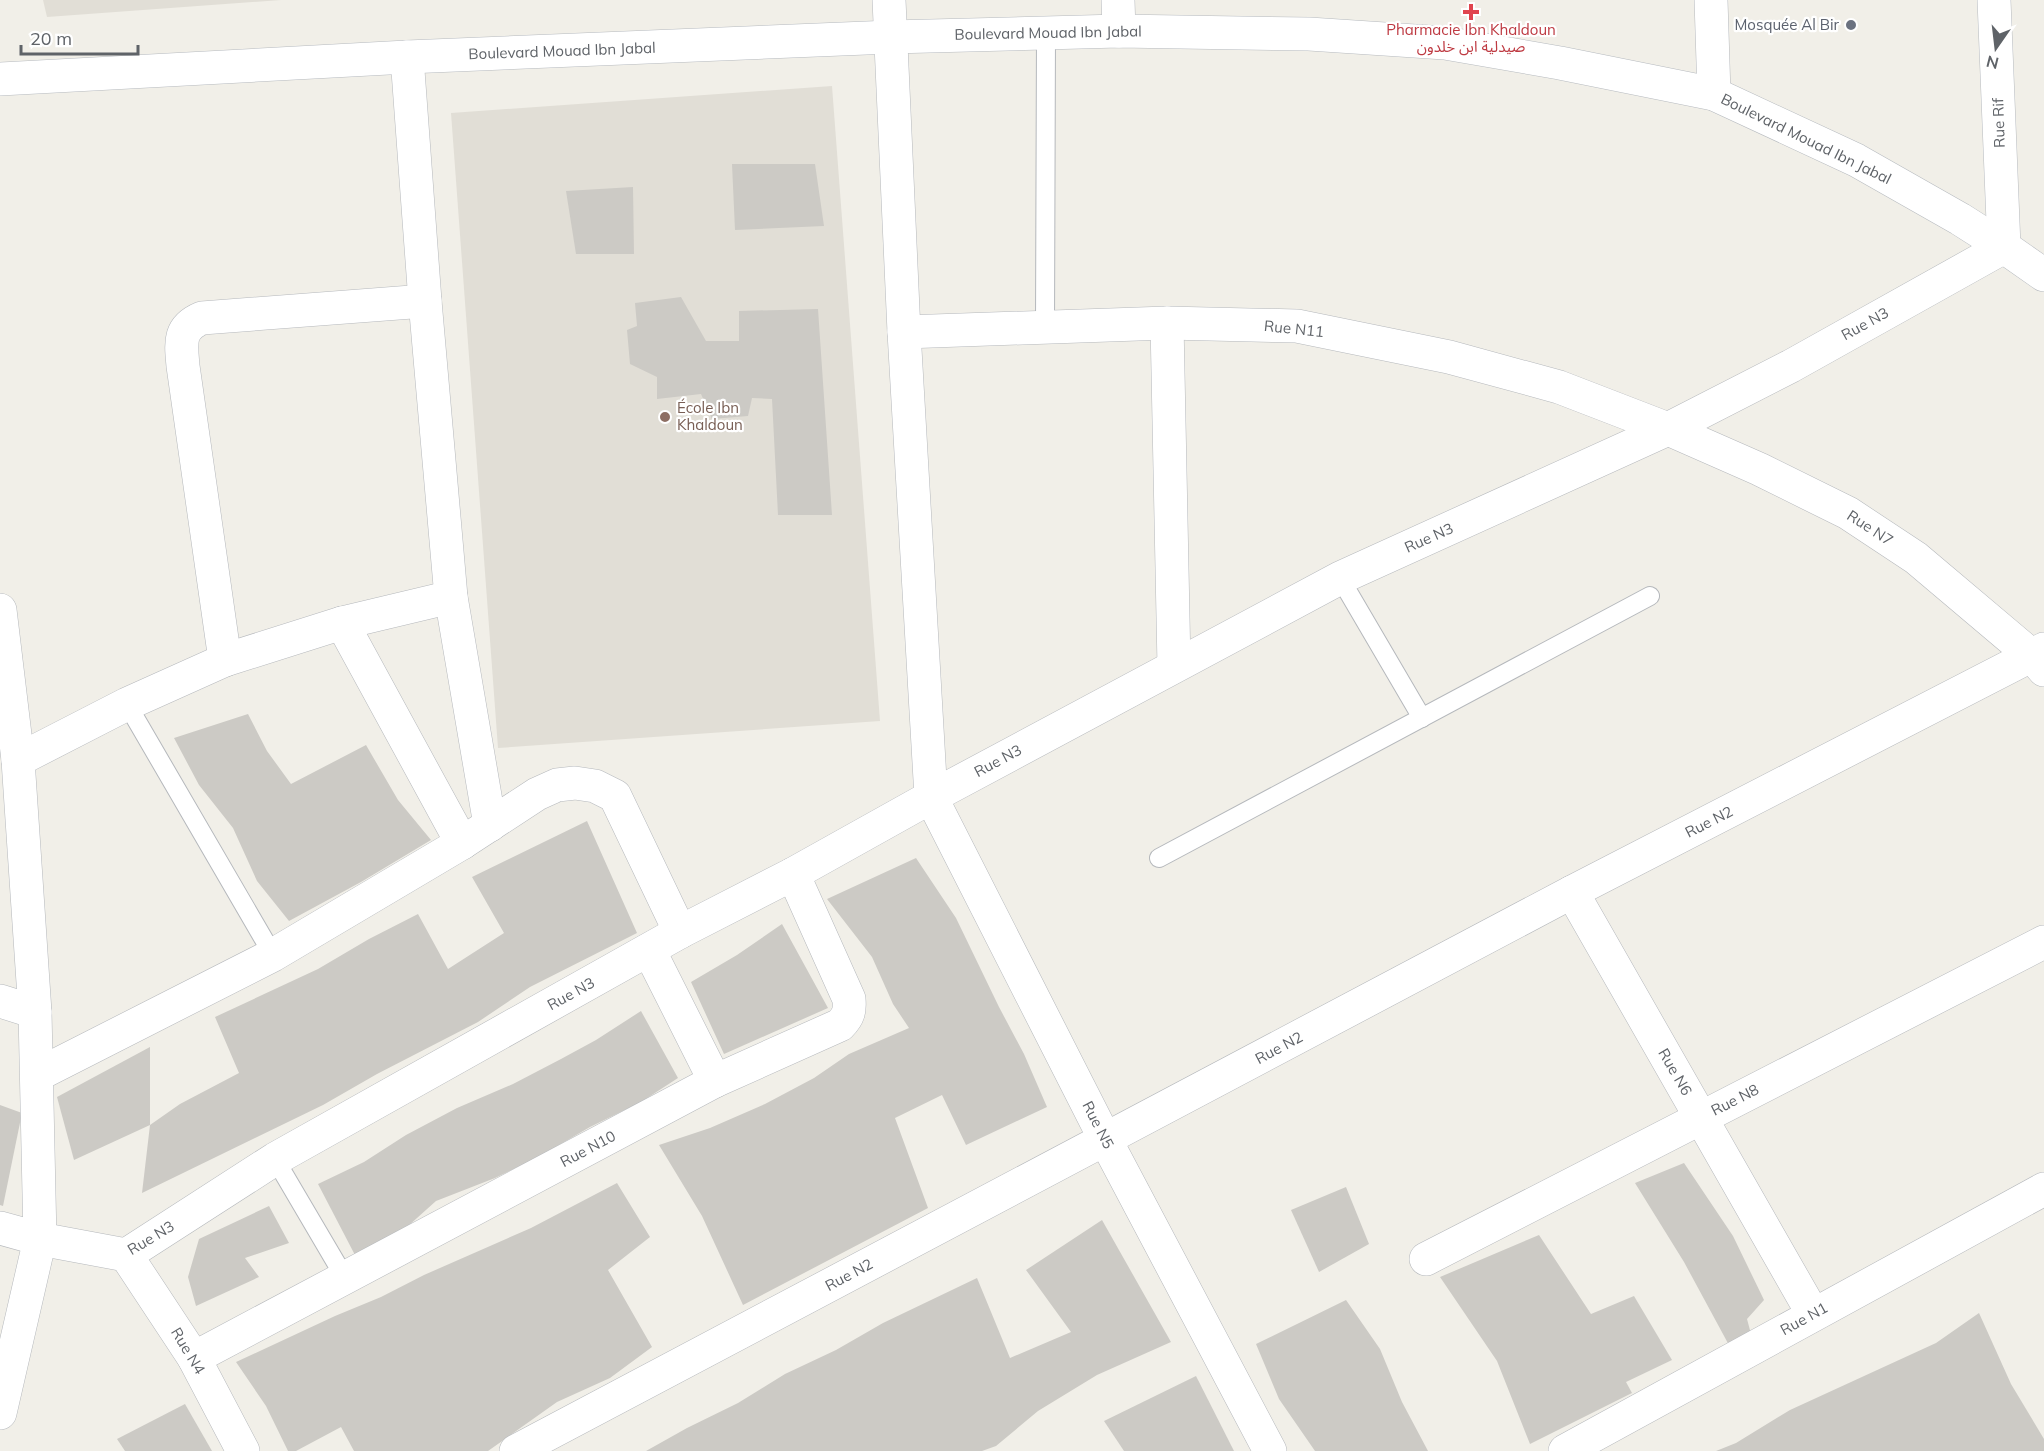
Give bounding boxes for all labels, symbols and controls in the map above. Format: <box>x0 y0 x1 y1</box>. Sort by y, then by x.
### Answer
marker: Pharmacie Ibn Khaldoun صيدلية ابن خلدون <box>1464 5 1478 19</box>
place label: Mosquée Al Bir <box>1735 15 1840 34</box>
scale bar <box>21 18 138 56</box>
marker: Mosquée Al Bir <box>1844 18 1858 32</box>
north arrow <box>1966 18 2026 78</box>
place label: Pharmacie Ibn Khaldoun صيدلية ابن خلدون <box>1386 20 1556 56</box>
street label: Boulevard Mouad Ibn Jabal <box>954 21 1142 44</box>
text: 20 m <box>30 27 72 50</box>
street label: Boulevard Mouad Ibn Jabal <box>468 38 656 63</box>
text: N <box>1984 51 2001 74</box>
street label: Boulevard Mouad Ibn Jabal <box>1718 89 1895 188</box>
street label: Rue Rif <box>1988 97 2009 148</box>
street label: Rue N3 <box>1838 303 1892 344</box>
street label: Rue N11 <box>1263 316 1325 341</box>
place label: École Ibn Khaldoun <box>677 398 743 434</box>
marker: École Ibn Khaldoun <box>658 410 672 424</box>
street label: Rue N7 <box>1844 506 1897 550</box>
street label: Rue N3 <box>1401 518 1456 557</box>
street label: Rue N3 <box>971 740 1025 781</box>
street label: Rue N2 <box>1682 801 1736 842</box>
street label: Rue N3 <box>544 973 598 1014</box>
street label: Rue N2 <box>1252 1027 1306 1068</box>
street label: Rue N6 <box>1654 1045 1696 1099</box>
street label: Rue N8 <box>1708 1079 1762 1120</box>
street label: Rue N5 <box>1078 1098 1119 1152</box>
street label: Rue N10 <box>557 1126 619 1171</box>
street label: Rue N3 <box>124 1216 178 1259</box>
street label: Rue N2 <box>822 1254 876 1295</box>
street label: Rue N1 <box>1777 1298 1831 1339</box>
street label: Rue N4 <box>167 1324 210 1378</box>

